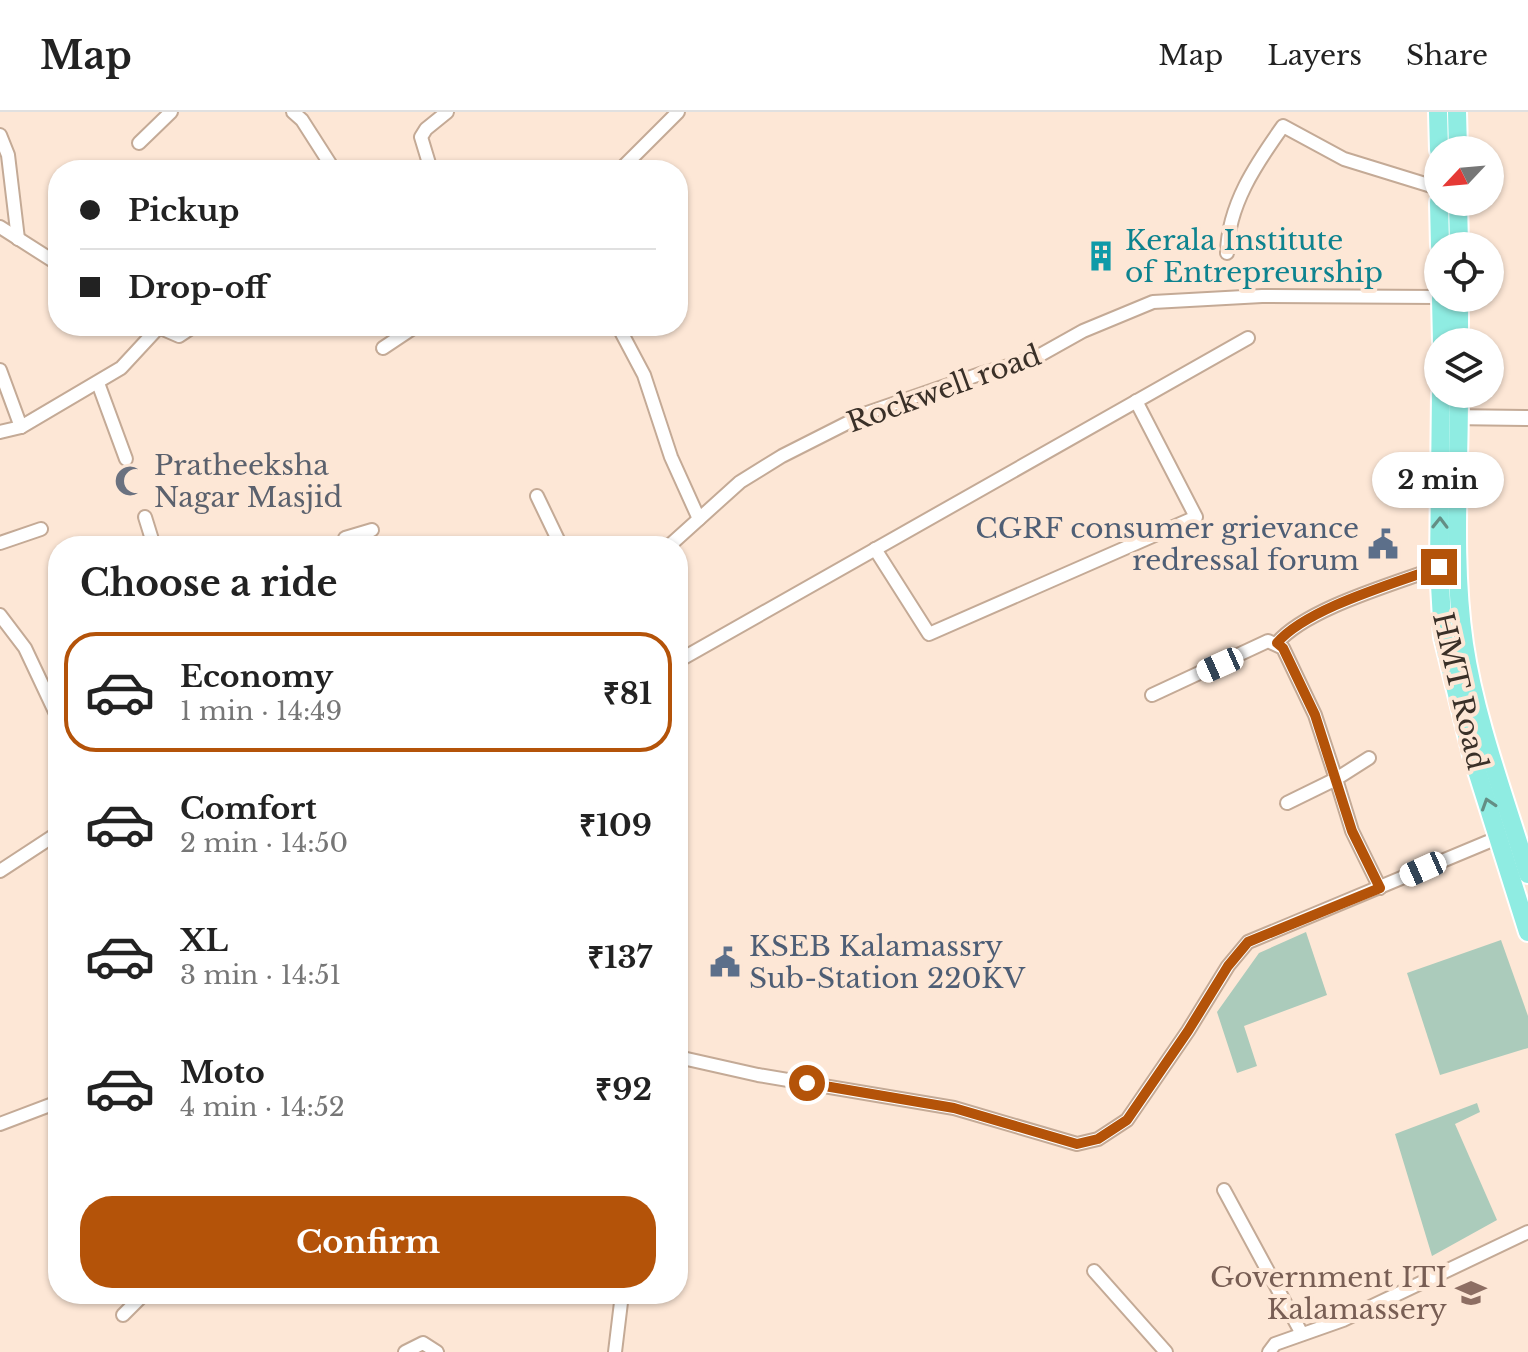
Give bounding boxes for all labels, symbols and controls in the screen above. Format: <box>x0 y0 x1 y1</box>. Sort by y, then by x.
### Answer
text: Map <box>40 32 132 79</box>
text: Map <box>1158 38 1223 73</box>
text: Layers <box>1267 38 1362 73</box>
text: Share <box>1406 38 1488 73</box>
north arrow <box>1424 136 1504 216</box>
map controls <box>1424 136 1504 408</box>
text: Pickup <box>128 192 239 229</box>
place label: Kerala Institute of Entrepreurship <box>1125 223 1383 290</box>
button: locate <box>1424 232 1504 312</box>
building icon: Kerala Institute of Entrepreurship <box>1084 239 1118 273</box>
text: Drop-off <box>128 269 268 306</box>
button: layers <box>1424 328 1504 408</box>
street label: Rockwell road <box>842 338 1046 440</box>
place label: Pratheeksha Nagar Masjid <box>154 448 342 515</box>
callout: 2 min <box>1373 451 1505 507</box>
mosque icon: Pratheeksha Nagar Masjid <box>113 464 147 498</box>
text: 2 min <box>1398 464 1478 496</box>
place label: CGRF consumer grievance redressal forum <box>975 511 1359 578</box>
one-way arrow <box>1431 516 1448 528</box>
public building icon: CGRF consumer grievance redressal forum <box>1366 527 1400 561</box>
route end <box>1421 549 1457 585</box>
text: Choose a ride <box>80 561 337 606</box>
street label: HMT Road <box>1425 609 1495 773</box>
car <box>1193 644 1247 686</box>
icon: car <box>84 656 156 728</box>
text: Economy <box>180 658 333 695</box>
text: ₹81 <box>603 675 652 712</box>
text: 1 min · 14:49 <box>180 695 342 727</box>
icon: car <box>84 788 156 860</box>
text: Comfort <box>180 790 317 827</box>
one-way arrow <box>1481 798 1497 812</box>
text: ₹109 <box>579 807 652 844</box>
text: 2 min · 14:50 <box>180 827 348 859</box>
car <box>1396 848 1450 890</box>
icon: car <box>84 920 156 992</box>
text: XL <box>180 922 228 959</box>
place label: KSEB Kalamassry Sub-Station 220KV <box>749 929 1026 996</box>
text: ₹137 <box>587 939 652 976</box>
public building icon: KSEB Kalamassry Sub-Station 220KV <box>708 945 742 979</box>
text: 3 min · 14:51 <box>180 959 341 991</box>
icon: car <box>84 1052 156 1124</box>
text: Moto <box>180 1054 265 1091</box>
route start <box>789 1065 825 1101</box>
text: ₹92 <box>595 1071 652 1108</box>
text: 4 min · 14:52 <box>180 1091 345 1123</box>
button: Confirm <box>80 1196 656 1288</box>
place label: Government ITI Kalamassery <box>1210 1260 1447 1327</box>
school or university icon: Government ITI Kalamassery <box>1454 1276 1488 1310</box>

